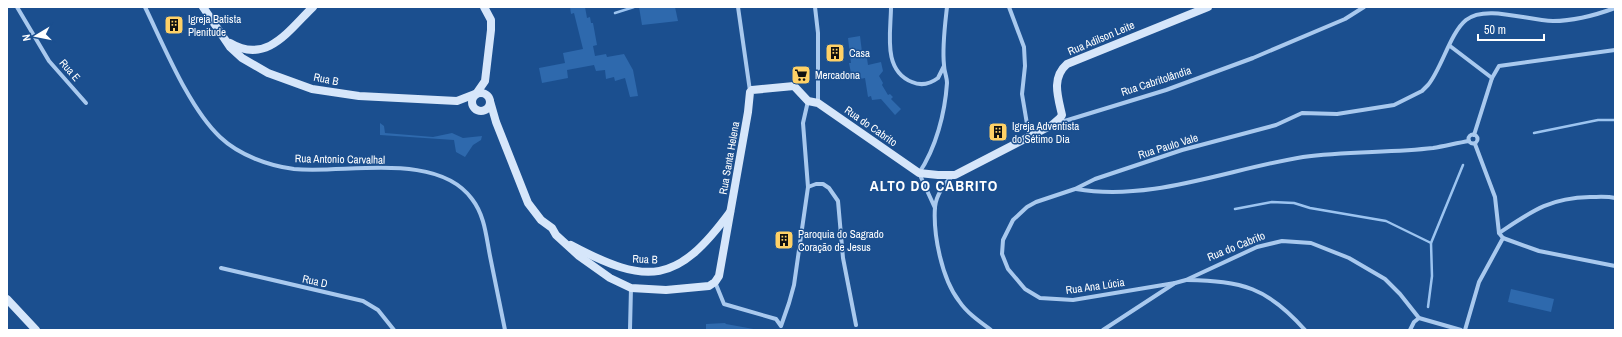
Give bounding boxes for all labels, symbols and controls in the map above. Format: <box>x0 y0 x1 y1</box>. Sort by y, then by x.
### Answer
place label: Igreja Batista Plenitude <box>188 12 241 39</box>
building icon: Igreja Batista Plenitude <box>163 14 185 36</box>
north arrow <box>16 16 56 56</box>
scale bar <box>1478 16 1544 42</box>
street label: Rua Adilson Leite <box>1065 18 1137 58</box>
text: 50 m <box>1484 22 1506 38</box>
text: N <box>19 33 34 42</box>
building icon: Casa <box>824 42 846 64</box>
place label: Casa <box>849 46 870 60</box>
street label: Rua E <box>56 56 84 84</box>
street label: Rua Cabritolândia <box>1119 63 1193 99</box>
supermarket icon: Mercadona <box>790 64 812 86</box>
place label: Mercadona <box>815 68 860 82</box>
street label: Rua B <box>312 70 340 88</box>
street label: Rua do Cabrito <box>842 103 900 149</box>
place label: Igreja Adventista do Sétimo Dia <box>1012 119 1079 146</box>
street label: Rua Santa Helena <box>716 120 742 196</box>
building icon: Igreja Adventista do Sétimo Dia <box>987 121 1009 143</box>
street label: Rua Paulo Vale <box>1136 130 1200 162</box>
street label: Rua Antonio Carvalhal <box>295 151 385 167</box>
district label: ALTO DO CABRITO <box>870 175 998 196</box>
place label: Paroquia do Sagrado Coração de Jesus <box>798 227 884 254</box>
street label: Rua do Cabrito <box>1205 228 1267 264</box>
building icon: Paroquia do Sagrado Coração de Jesus <box>773 229 795 251</box>
street label: Rua B <box>632 252 658 266</box>
street label: Rua D <box>301 271 329 291</box>
street label: Rua Ana Lúcia <box>1065 275 1125 297</box>

